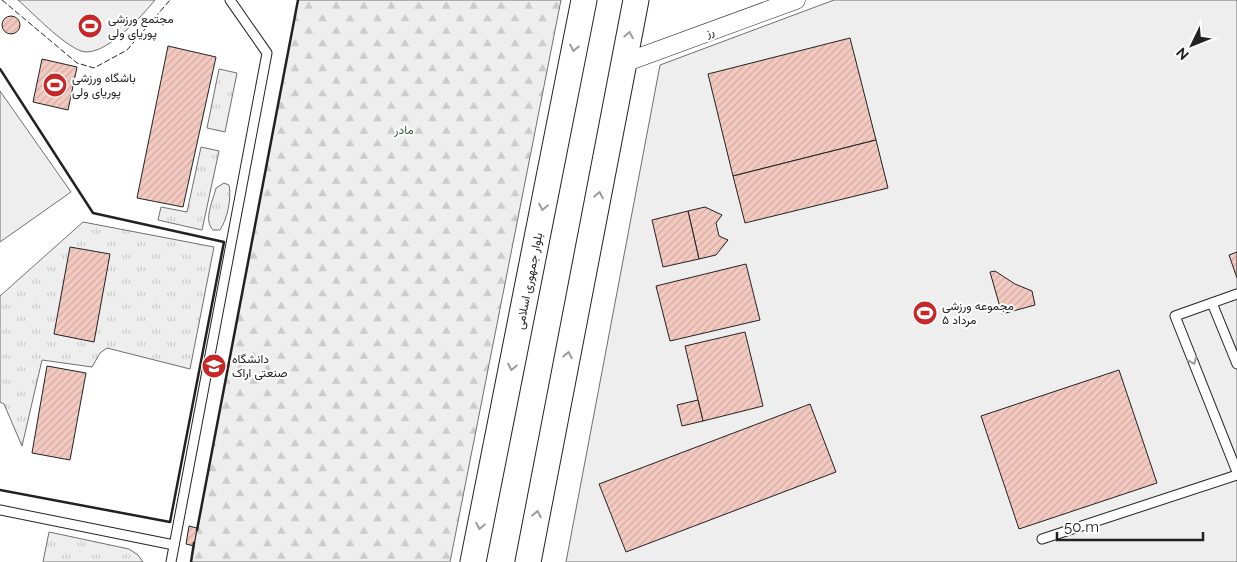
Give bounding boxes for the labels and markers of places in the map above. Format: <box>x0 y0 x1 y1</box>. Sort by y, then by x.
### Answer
place label: مجتمع ورزشی پوریای ولی <box>108 12 174 41</box>
sports icon: مجتمع ورزشی پوریای ولی <box>77 13 103 39</box>
place label: باشگاه ورزشی پوریای ولی <box>72 71 136 100</box>
sports icon: باشگاه ورزشی پوریای ولی <box>42 72 68 98</box>
place label: مجموعه ورزشی ۵ مرداد <box>942 299 1014 328</box>
sports icon: مجموعه ورزشی ۵ مرداد <box>912 300 938 326</box>
place label: دانشگاه صنعتی اراک <box>232 352 287 381</box>
school or university icon: دانشگاه صنعتی اراک <box>201 353 227 379</box>

